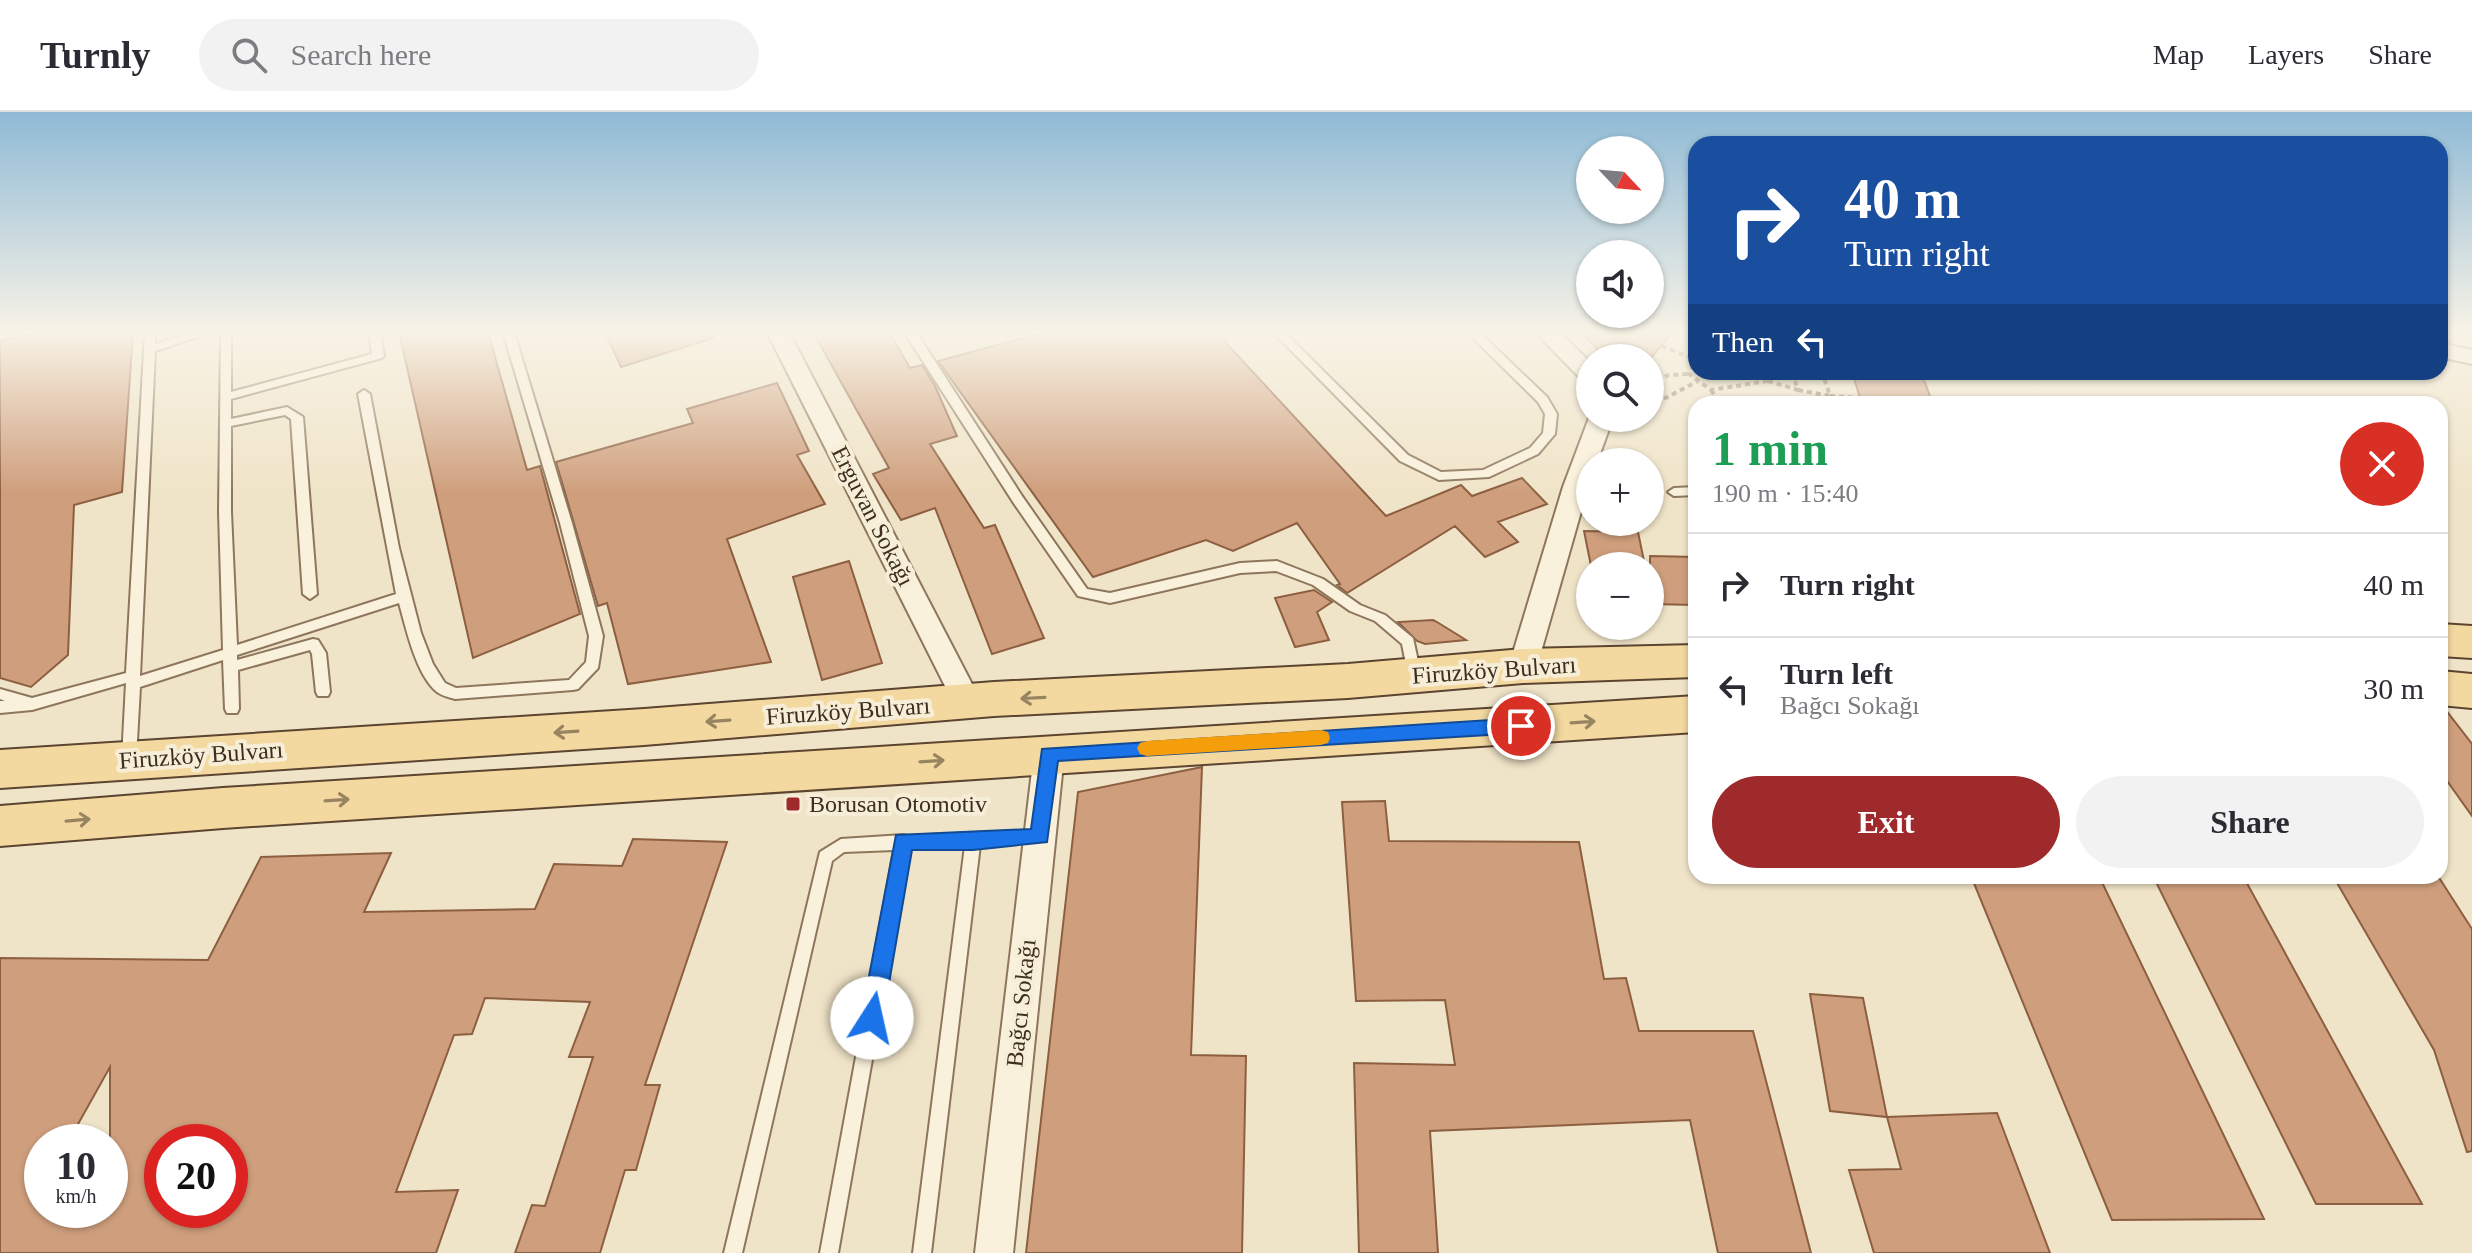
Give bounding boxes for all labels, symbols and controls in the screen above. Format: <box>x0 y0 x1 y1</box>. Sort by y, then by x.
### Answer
search box <box>199 19 759 91</box>
icon: search <box>227 33 271 77</box>
text: Turnly <box>40 34 151 76</box>
text: Search here <box>291 38 431 71</box>
text: Map <box>2153 39 2204 70</box>
text: Layers <box>2248 39 2324 70</box>
text: Share <box>2368 39 2432 70</box>
north arrow <box>1576 136 1664 224</box>
map controls <box>1576 136 1664 640</box>
icon: right <box>1712 168 1816 272</box>
text: 40 m <box>1844 168 1961 230</box>
text: Turn right <box>1844 234 1990 274</box>
button: sound <box>1576 240 1664 328</box>
icon: left <box>1790 320 1834 364</box>
text: Then <box>1712 325 1774 358</box>
button: search <box>1576 344 1664 432</box>
text: 1 min <box>1712 422 1828 475</box>
button: close <box>2340 422 2424 506</box>
street label: Erguvan Sokağı <box>827 442 920 591</box>
button: + <box>1576 448 1664 536</box>
text: 190 m · 15:40 <box>1712 479 1859 508</box>
button: − <box>1576 552 1664 640</box>
icon: right <box>1712 563 1756 607</box>
text: Turn right <box>1780 568 1915 601</box>
text: 40 m <box>2363 568 2424 601</box>
street label: Firuzköy Bulvarı <box>1411 651 1577 689</box>
text: Turn left <box>1780 657 1893 690</box>
icon: left <box>1712 667 1756 711</box>
text: 30 m <box>2363 672 2424 705</box>
one-way arrow <box>1020 691 1047 706</box>
text: Bağcı Sokağı <box>1780 691 1919 720</box>
street label: Firuzköy Bulvarı <box>765 692 931 730</box>
pin <box>1487 692 1555 760</box>
icon: arrive <box>1499 704 1543 748</box>
one-way arrow <box>705 714 732 729</box>
one-way arrow <box>1569 714 1595 729</box>
one-way arrow <box>553 725 580 740</box>
street label: Firuzköy Bulvarı <box>118 736 284 774</box>
one-way arrow <box>918 753 945 768</box>
button: Exit <box>1712 776 2060 868</box>
button: Share <box>2076 776 2424 868</box>
place label: Borusan Otomotiv <box>809 791 987 817</box>
one-way arrow <box>323 792 350 807</box>
marker: Borusan Otomotiv <box>784 795 802 813</box>
one-way arrow <box>64 812 91 827</box>
street label: Bağcı Sokağı <box>1001 937 1041 1068</box>
position arrow <box>830 976 914 1060</box>
speed limit sign: 20 <box>144 1124 248 1228</box>
text: 10 <box>56 1143 96 1188</box>
text: km/h <box>55 1185 97 1207</box>

